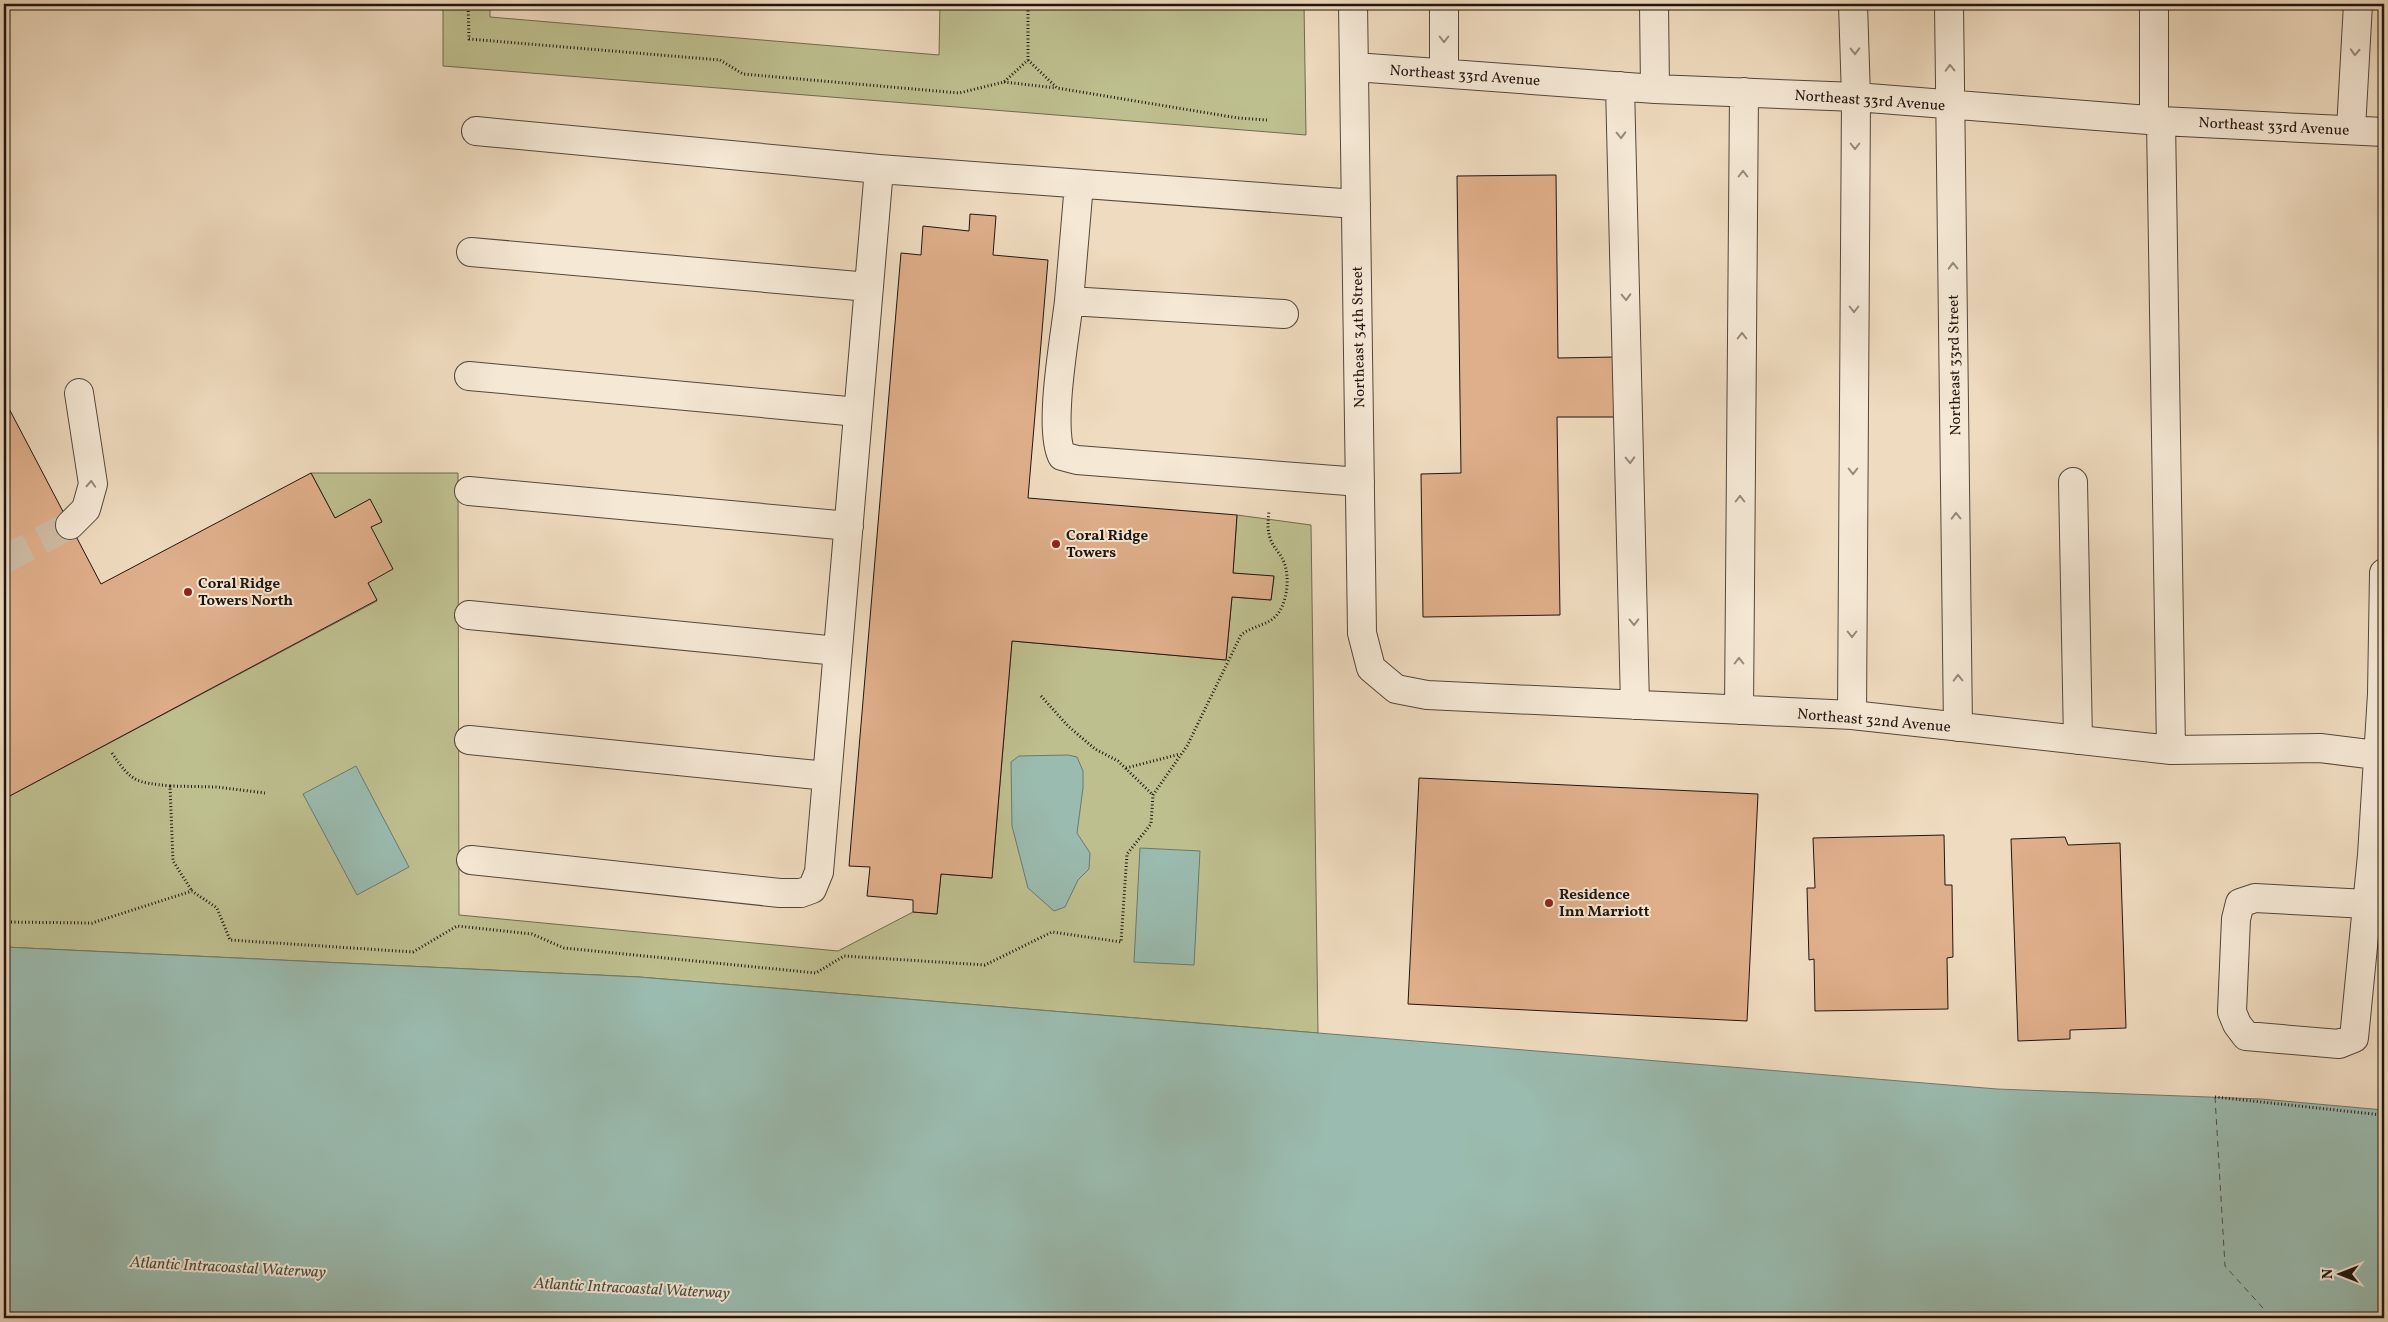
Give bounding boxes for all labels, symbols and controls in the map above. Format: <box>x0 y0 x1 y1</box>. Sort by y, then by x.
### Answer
one-way arrow <box>1439 35 1449 43</box>
one-way arrow <box>1849 47 1860 55</box>
one-way arrow <box>2350 49 2361 57</box>
street label: Northeast 33rd Avenue <box>1389 61 1541 92</box>
one-way arrow <box>1945 64 1955 72</box>
street label: Northeast 33rd Avenue <box>1794 86 1946 117</box>
street label: Northeast 33rd Avenue <box>2198 113 2350 142</box>
one-way arrow <box>1616 132 1626 139</box>
one-way arrow <box>1850 142 1860 150</box>
one-way arrow <box>1738 170 1748 178</box>
one-way arrow <box>1947 261 1958 269</box>
street label: Northeast 34th Street <box>1348 266 1371 408</box>
one-way arrow <box>1620 294 1631 302</box>
street label: Northeast 33rd Street <box>1944 294 1967 436</box>
one-way arrow <box>1849 305 1859 313</box>
one-way arrow <box>1737 332 1747 340</box>
one-way arrow <box>1625 456 1635 464</box>
one-way arrow <box>1848 468 1858 475</box>
one-way arrow <box>86 479 97 487</box>
one-way arrow <box>1735 495 1746 503</box>
one-way arrow <box>1950 511 1961 519</box>
place label: Coral Ridge Towers <box>1066 526 1149 564</box>
marker: Coral Ridge Towers <box>1050 538 1062 550</box>
place label: Coral Ridge Towers North <box>198 574 293 612</box>
marker: Coral Ridge Towers North <box>182 586 194 598</box>
one-way arrow <box>1629 619 1639 627</box>
one-way arrow <box>1847 630 1857 638</box>
one-way arrow <box>1734 657 1744 665</box>
one-way arrow <box>1952 674 1963 682</box>
street label: Northeast 32nd Avenue <box>1796 704 1952 739</box>
place label: Residence Inn Marriott <box>1559 885 1650 923</box>
marker: Residence Inn Marriott <box>1543 897 1555 909</box>
north arrow <box>2316 1250 2366 1300</box>
water label: Atlantic Intracoastal Waterway <box>128 1252 326 1284</box>
text: N <box>2319 1269 2338 1279</box>
water label: Atlantic Intracoastal Waterway <box>532 1273 730 1305</box>

